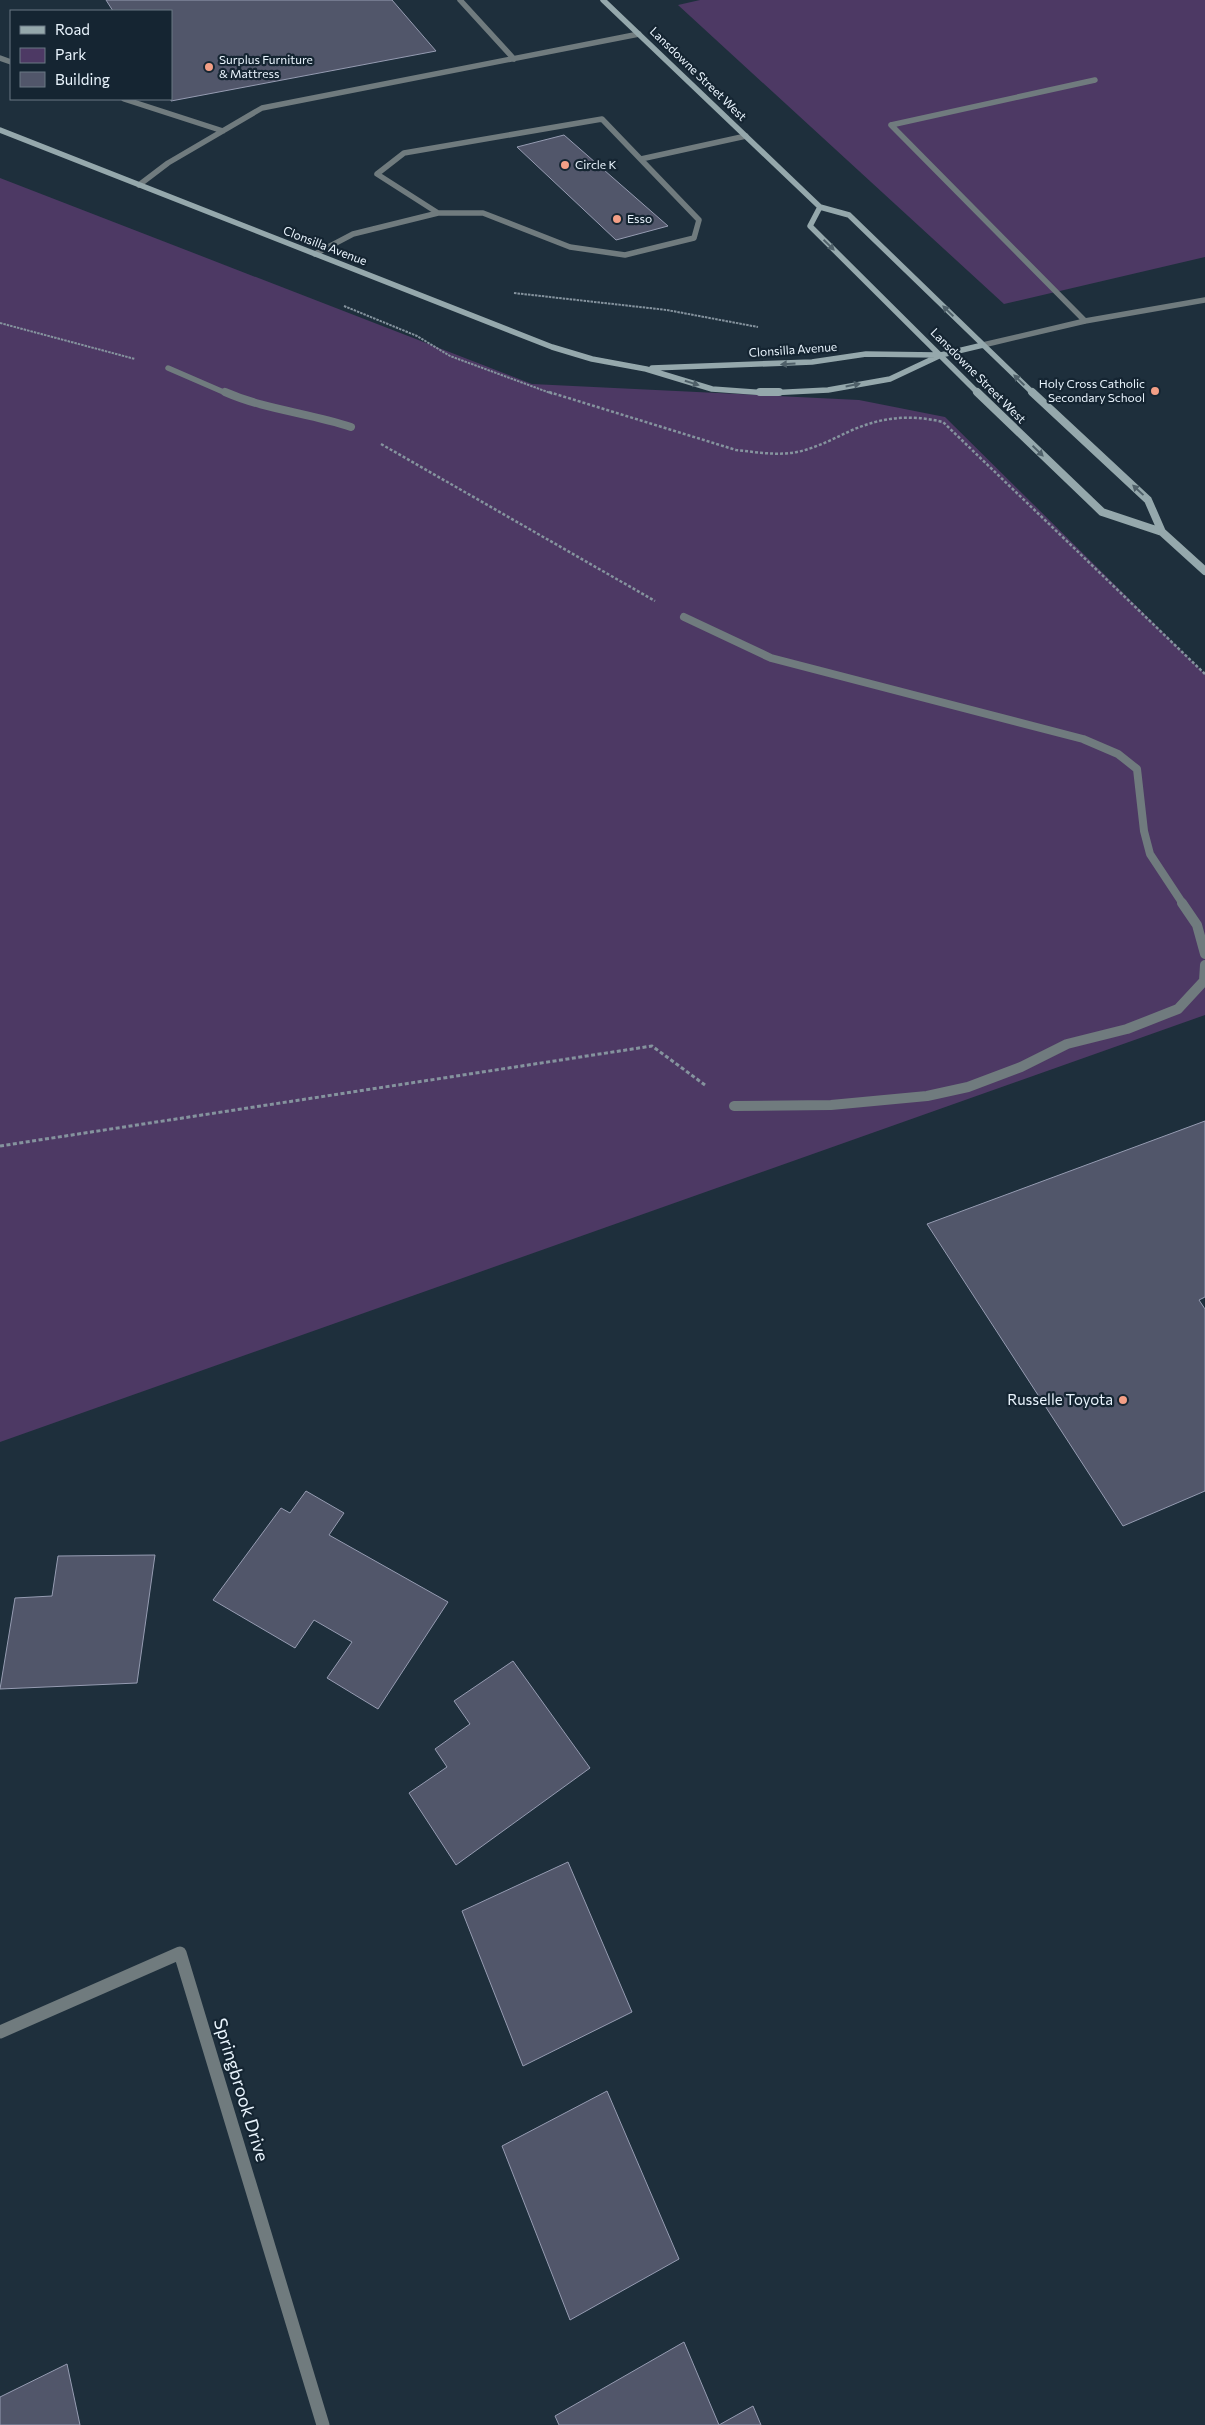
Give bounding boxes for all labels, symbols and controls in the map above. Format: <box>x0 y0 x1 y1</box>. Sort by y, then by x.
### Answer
legend <box>10 10 172 100</box>
text: Road <box>55 20 90 38</box>
street label: Lansdowne Street West <box>648 24 750 123</box>
text: Park <box>55 45 86 63</box>
place label: Surplus Furniture & Mattress <box>219 52 313 80</box>
marker: Surplus Furniture & Mattress <box>203 61 215 73</box>
text: Building <box>55 70 110 88</box>
place label: Circle K <box>575 157 617 171</box>
marker: Circle K <box>559 159 571 171</box>
place label: Esso <box>627 211 652 225</box>
marker: Esso <box>611 213 623 225</box>
street label: Clonsilla Avenue <box>282 223 369 267</box>
one-way arrow <box>823 239 835 251</box>
one-way arrow <box>942 305 954 317</box>
street label: Lansdowne Street West <box>928 325 1029 426</box>
street label: Clonsilla Avenue <box>748 339 838 359</box>
one-way arrow <box>779 360 795 368</box>
one-way arrow <box>1013 374 1025 386</box>
place label: Holy Cross Catholic Secondary School <box>1039 376 1145 404</box>
one-way arrow <box>685 380 700 388</box>
one-way arrow <box>846 381 862 389</box>
marker: Holy Cross Catholic Secondary School <box>1149 385 1161 397</box>
one-way arrow <box>1031 445 1043 457</box>
one-way arrow <box>1132 485 1145 496</box>
place label: Russelle Toyota <box>1007 1390 1113 1408</box>
marker: Russelle Toyota <box>1117 1394 1129 1406</box>
street label: Springbrook Drive <box>210 2015 274 2164</box>

